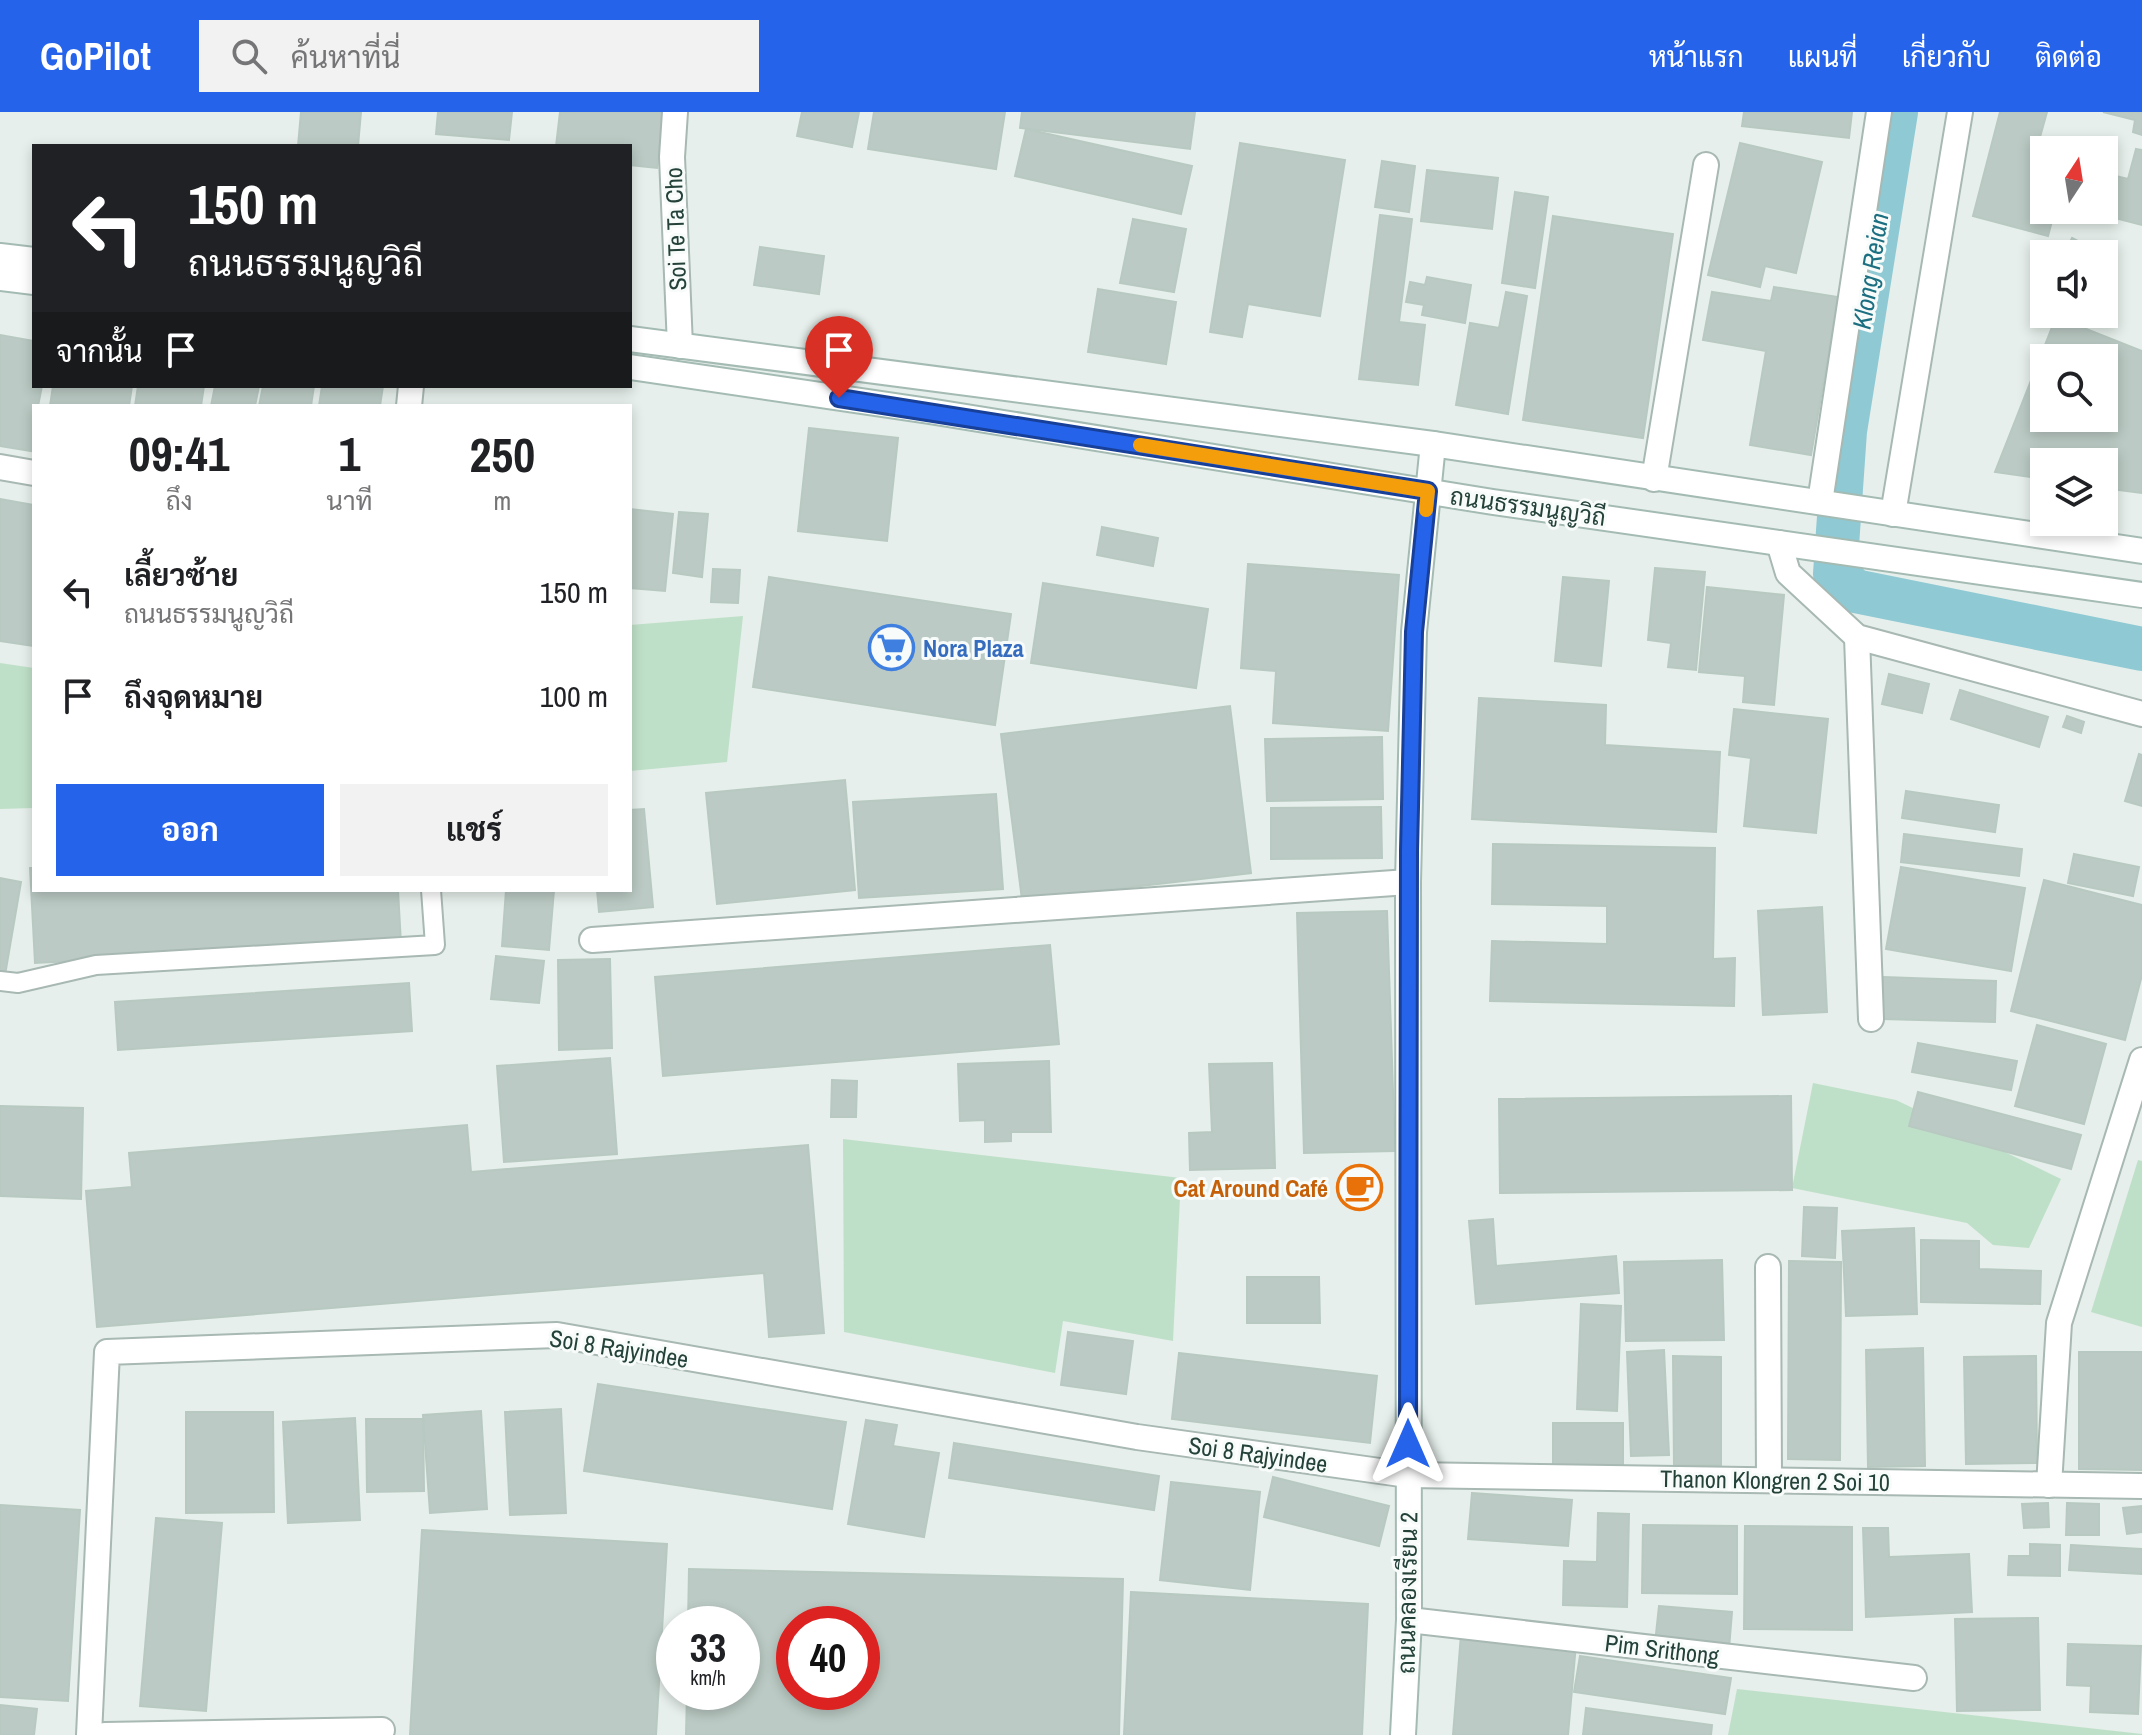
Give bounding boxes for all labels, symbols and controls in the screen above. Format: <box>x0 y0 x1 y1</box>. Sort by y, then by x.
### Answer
search box <box>199 20 759 92</box>
text: GoPilot <box>40 31 151 82</box>
icon: search <box>227 34 271 78</box>
text: ค้นหาที่นี่ <box>291 37 400 77</box>
text: หน้าแรก <box>1649 38 1744 76</box>
text: แผนที่ <box>1788 38 1858 76</box>
text: เกี่ยวกับ <box>1902 38 1991 76</box>
text: ติดต่อ <box>2035 38 2102 76</box>
north arrow <box>2030 136 2118 224</box>
map controls <box>2030 136 2118 536</box>
text: 150 m <box>188 166 318 241</box>
street label: Soi Te Ta Cho <box>657 167 693 291</box>
icon: left <box>56 176 160 280</box>
water label: Klong Reian <box>1844 210 1896 332</box>
text: ถนนธรรมนูญวิถี <box>188 239 423 287</box>
button: sound <box>2030 240 2118 328</box>
pin <box>805 316 873 398</box>
icon: arrive <box>159 328 203 372</box>
icon: arrive <box>817 328 861 372</box>
text: จากนั้น <box>56 331 143 371</box>
button: search <box>2030 344 2118 432</box>
text: 09:41 <box>129 421 230 486</box>
text: 1 <box>339 421 360 486</box>
text: 250 <box>469 422 535 487</box>
button: layers <box>2030 448 2118 536</box>
street label: ถนนธรรมนูญวิถี <box>1448 479 1608 535</box>
text: ถึง <box>166 483 193 518</box>
text: นาที <box>326 483 373 518</box>
text: m <box>493 483 511 518</box>
text: เลี้ยวซ้าย <box>124 555 238 595</box>
icon: left <box>56 570 100 614</box>
text: 150 m <box>540 572 608 612</box>
text: ถนนธรรมนูญวิถี <box>124 596 294 631</box>
supermarket icon: Nora Plaza <box>868 624 916 672</box>
place label: Nora Plaza <box>923 632 1024 664</box>
icon: arrive <box>56 674 100 718</box>
text: 100 m <box>540 676 608 716</box>
text: ถึงจุดหมาย <box>124 677 263 717</box>
button: ออก <box>56 784 324 876</box>
button: แชร์ <box>340 784 608 876</box>
cafe icon: Cat Around Café <box>1335 1164 1383 1212</box>
place label: Cat Around Café <box>1173 1172 1328 1204</box>
street label: Soi 8 Rajyindee <box>547 1321 691 1375</box>
position arrow <box>1366 1402 1450 1486</box>
street label: Soi 8 Rajyindee <box>1186 1428 1330 1480</box>
street label: Thanon Klongren 2 Soi 10 <box>1660 1462 1890 1498</box>
street label: ถนนคลองเรียน 2 <box>1390 1512 1424 1674</box>
speed limit sign: 40 <box>776 1606 880 1710</box>
text: 33 <box>690 1621 726 1674</box>
street label: Pim Srithong <box>1603 1626 1721 1672</box>
text: km/h <box>690 1664 726 1691</box>

